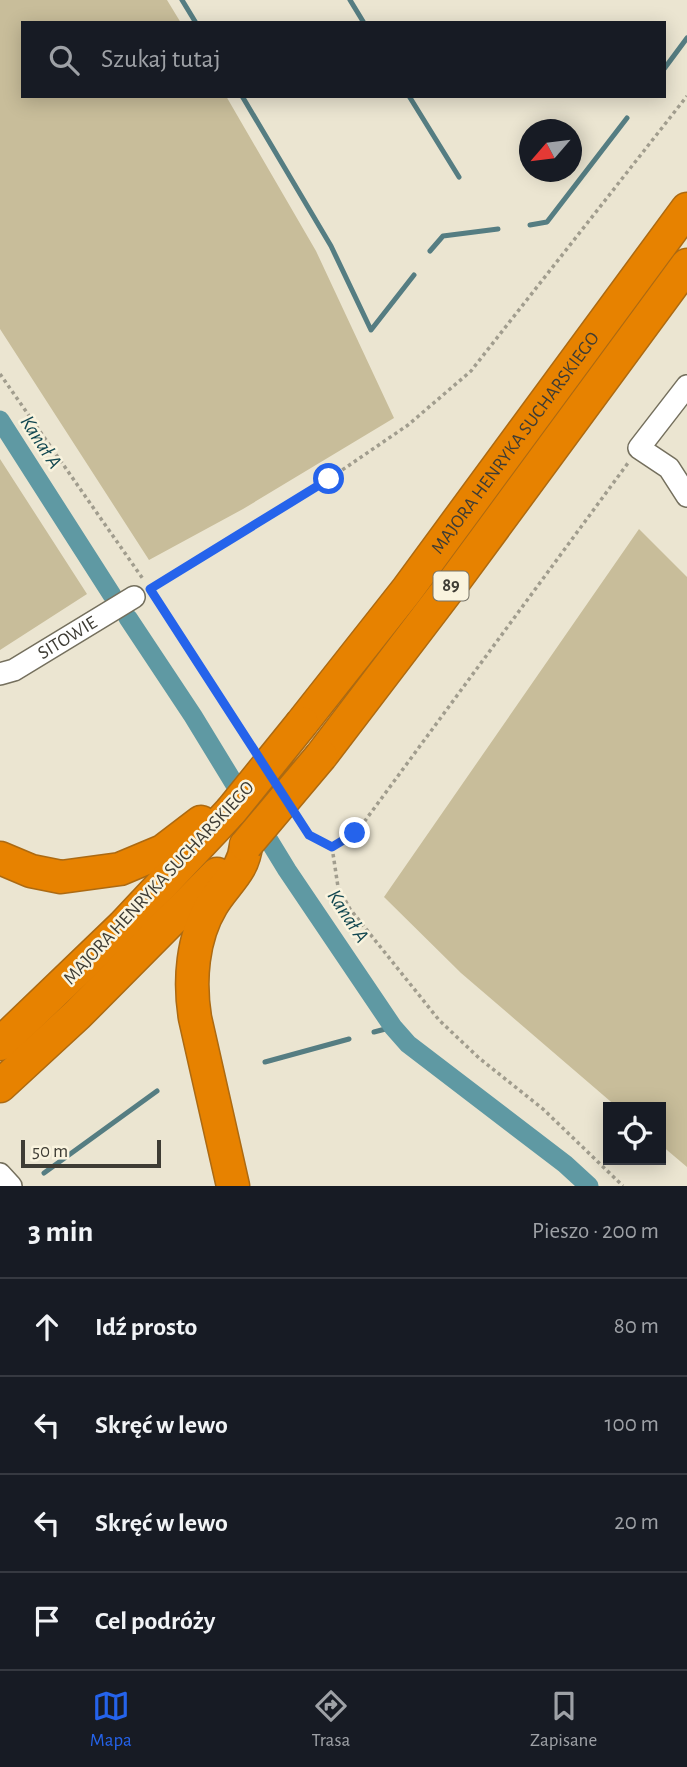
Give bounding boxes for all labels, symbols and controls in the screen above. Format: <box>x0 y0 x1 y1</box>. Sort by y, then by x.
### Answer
search box <box>21 21 666 98</box>
icon: search <box>45 41 83 79</box>
text: Szukaj tutaj <box>101 46 221 72</box>
north arrow <box>519 119 582 182</box>
street label: MAJORA HENRYKA SUCHARSKIEGO <box>427 328 603 557</box>
water label: Kanał A <box>16 412 66 472</box>
route start <box>313 463 344 494</box>
road number: 89 <box>434 572 468 600</box>
street label: SITOWIE <box>34 612 100 663</box>
street label: MAJORA HENRYKA SUCHARSKIEGO <box>60 778 258 988</box>
route end <box>339 817 370 848</box>
water label: Kanał A <box>323 886 373 946</box>
map controls <box>603 1102 666 1165</box>
button: locate <box>603 1102 666 1165</box>
scale bar <box>21 1137 161 1169</box>
text: 50 m <box>32 1142 68 1161</box>
text: 3 min <box>28 1217 93 1247</box>
text: Pieszo · 200 m <box>532 1220 659 1243</box>
icon: ahead <box>28 1308 66 1346</box>
text: Idź prosto <box>95 1314 197 1340</box>
text: 80 m <box>614 1315 659 1338</box>
icon: left <box>28 1406 66 1444</box>
text: Skręć w lewo <box>95 1412 228 1438</box>
text: 100 m <box>605 1413 659 1436</box>
icon: left <box>28 1504 66 1542</box>
text: Skręć w lewo <box>95 1510 228 1536</box>
text: 20 m <box>614 1511 659 1534</box>
icon: arrive <box>28 1602 66 1640</box>
text: Cel podróży <box>95 1608 215 1634</box>
tab: Mapa <box>90 1687 132 1752</box>
tab: Trasa <box>312 1687 350 1752</box>
tab: Zapisane <box>530 1687 597 1752</box>

